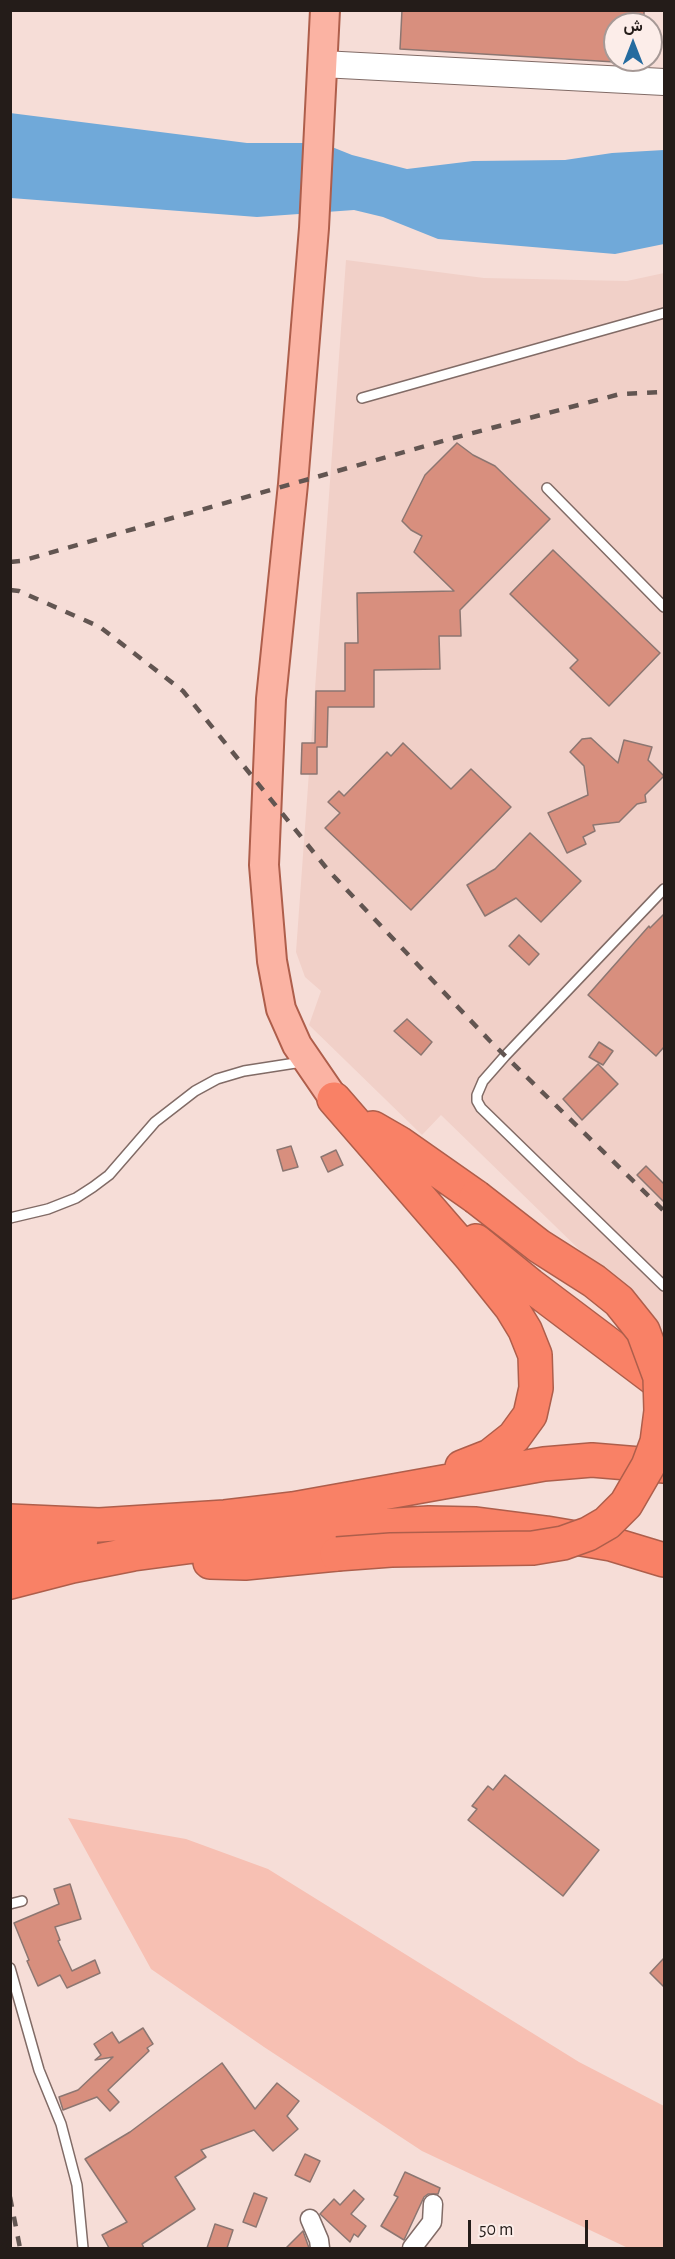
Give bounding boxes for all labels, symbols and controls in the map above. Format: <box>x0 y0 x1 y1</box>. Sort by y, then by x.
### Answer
north arrow <box>603 12 663 72</box>
text: ش <box>623 18 643 34</box>
scale bar <box>471 2208 591 2246</box>
text: 50 m <box>479 2221 513 2239</box>

